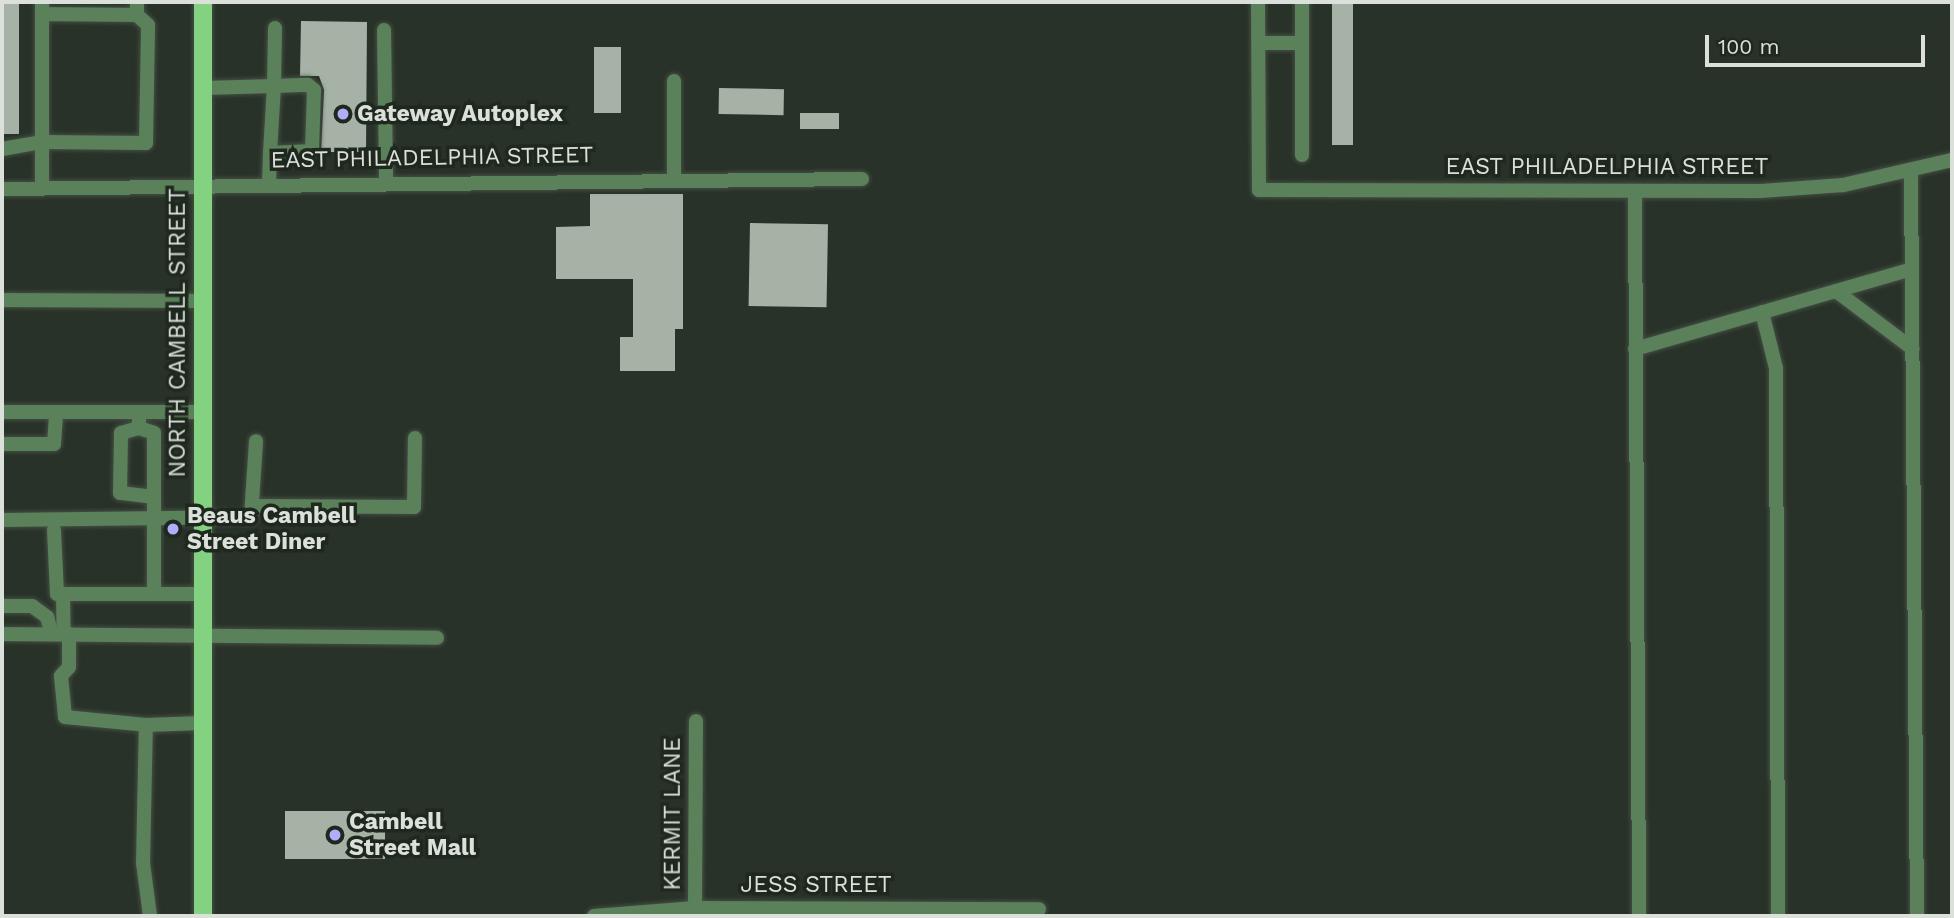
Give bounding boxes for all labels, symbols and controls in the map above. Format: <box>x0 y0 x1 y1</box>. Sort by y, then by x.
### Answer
scale bar <box>1709 21 1930 65</box>
text: 100 m <box>1718 34 1780 59</box>
place label: Gateway Autoplex <box>357 100 564 128</box>
marker: Gateway Autoplex <box>335 106 351 122</box>
street label: EAST PHILADELPHIA STREET <box>270 141 594 175</box>
street label: EAST PHILADELPHIA STREET <box>1445 153 1769 181</box>
street label: NORTH CAMBELL STREET <box>164 188 192 478</box>
place label: Beaus Cambell Street Diner <box>187 502 356 556</box>
marker: Beaus Cambell Street Diner <box>165 521 181 537</box>
street label: KERMIT LANE <box>659 737 687 891</box>
place label: Cambell Street Mall <box>349 808 476 862</box>
marker: Cambell Street Mall <box>327 827 343 843</box>
street label: JESS STREET <box>740 871 892 899</box>

